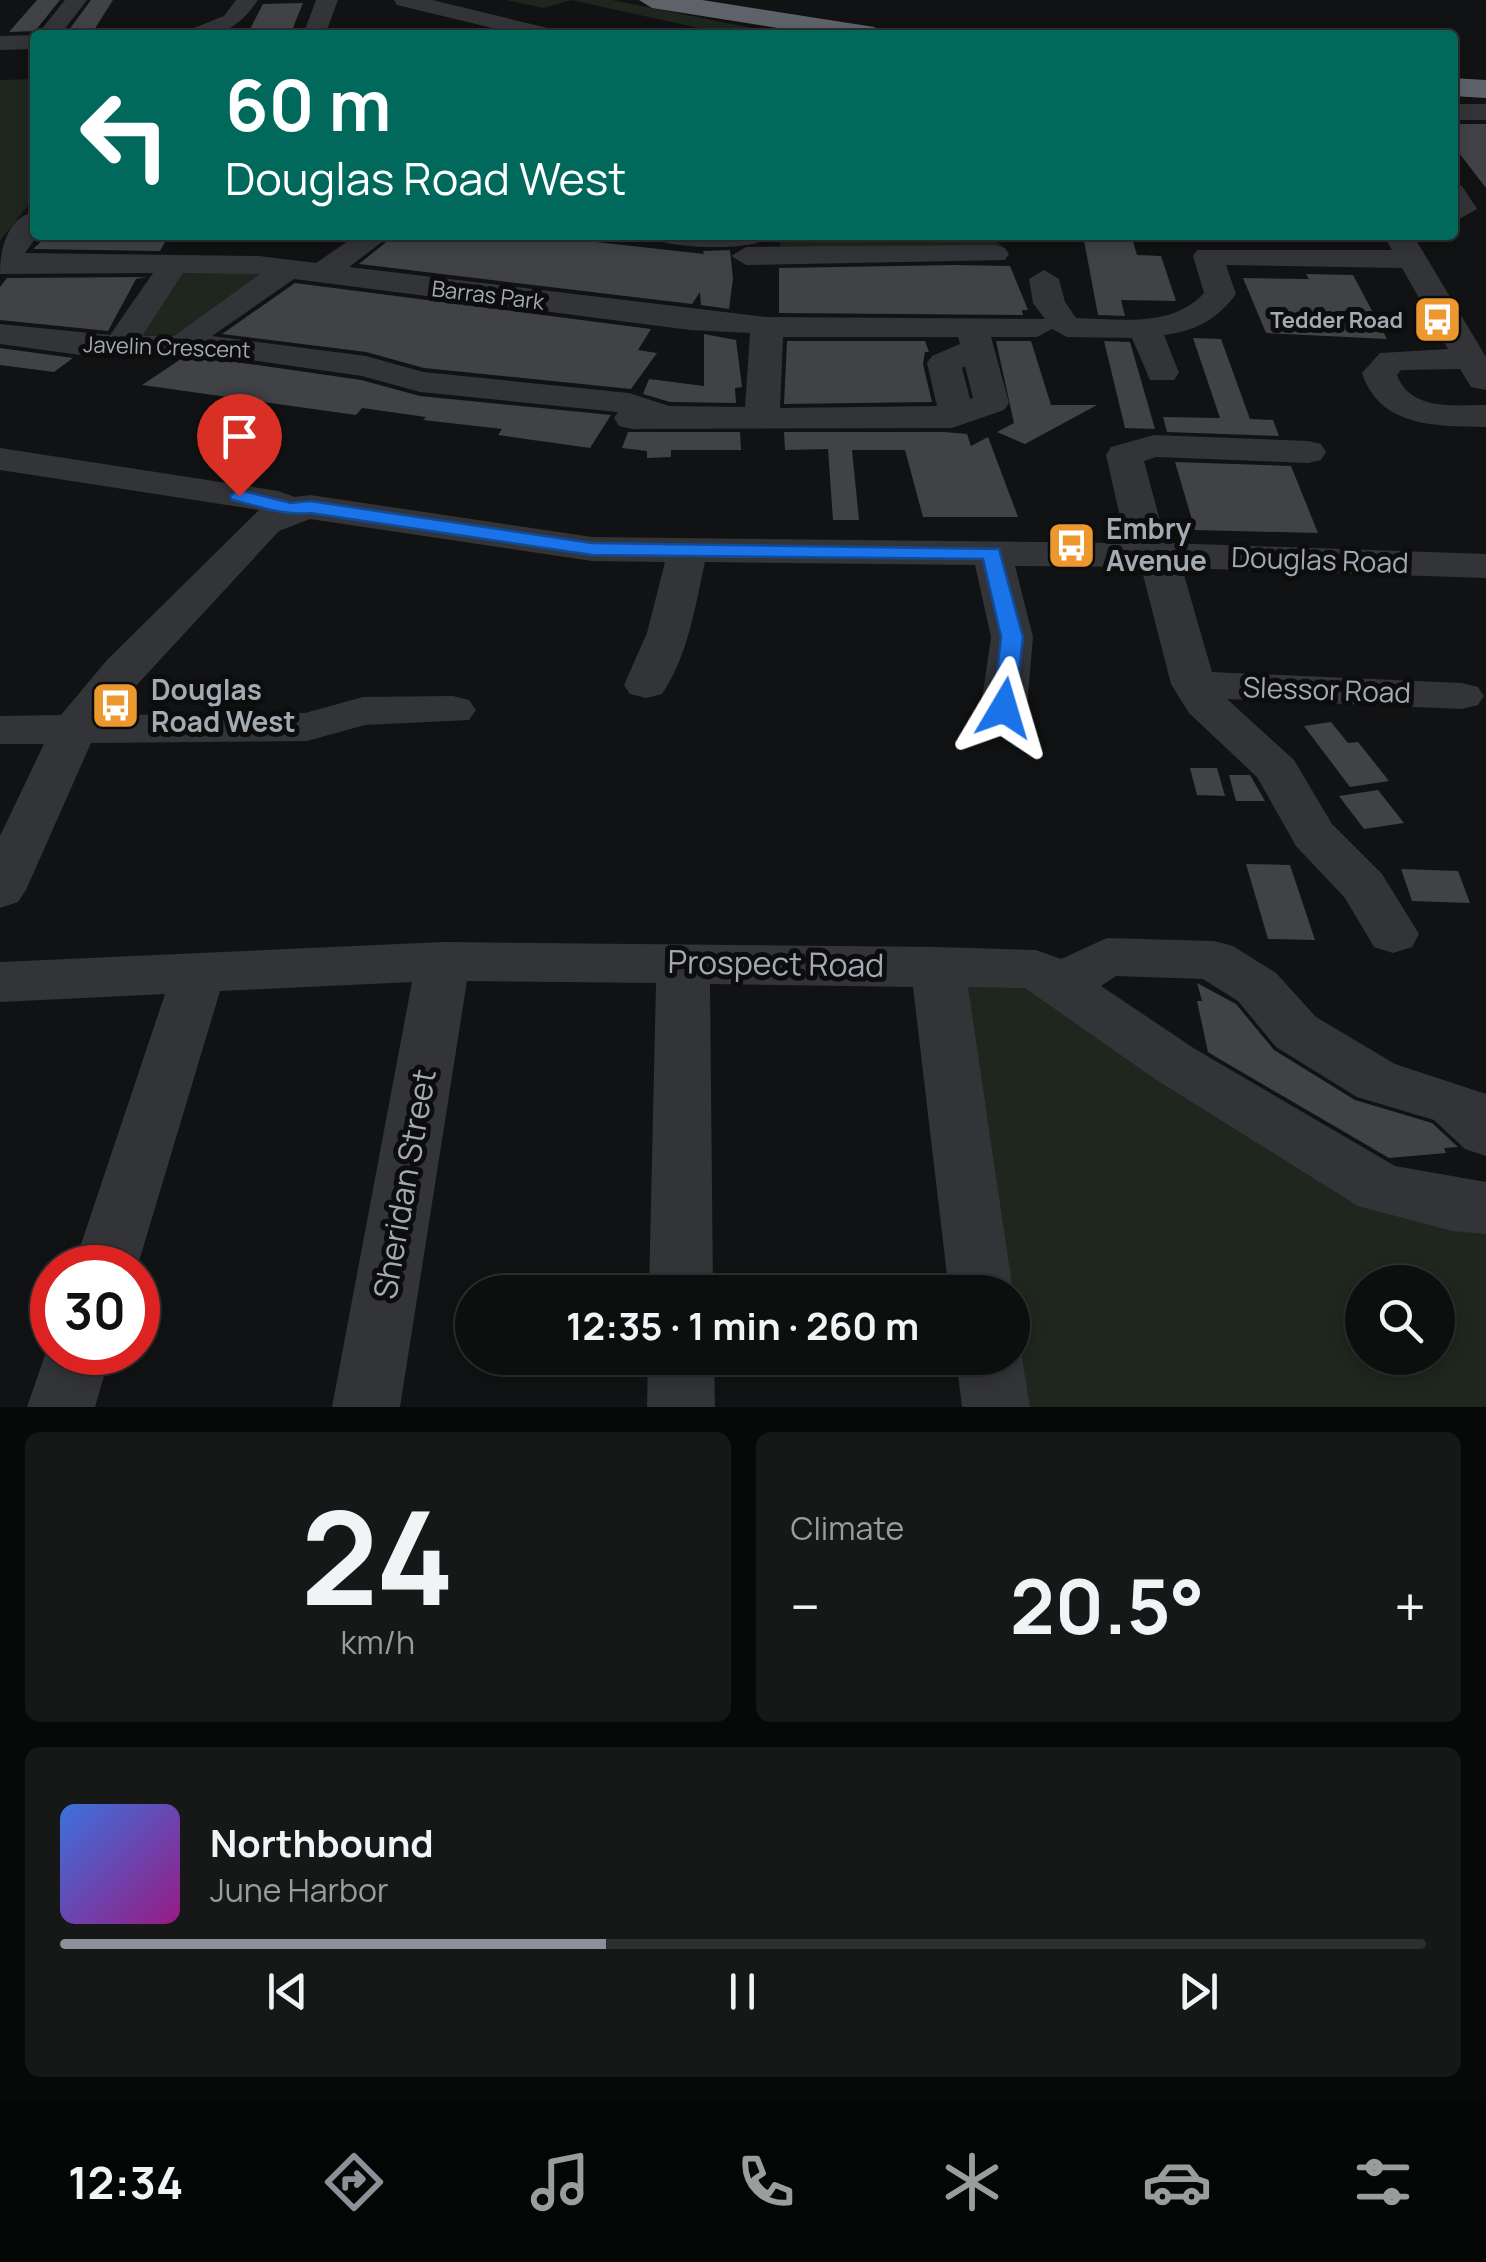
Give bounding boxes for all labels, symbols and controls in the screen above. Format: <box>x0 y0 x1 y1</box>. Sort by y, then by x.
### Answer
text: 60 m <box>225 56 392 152</box>
icon: left <box>60 70 190 200</box>
text: Douglas Road West <box>225 147 626 209</box>
street label: Barras Park <box>430 273 547 317</box>
bus stop icon: Tedder Road <box>1412 294 1464 346</box>
place label: Tedder Road <box>1270 305 1403 335</box>
street label: Javelin Crescent <box>83 329 251 365</box>
pin <box>197 394 282 497</box>
icon: arrive <box>212 409 267 464</box>
place label: Embry Avenue <box>1106 509 1207 579</box>
bus stop icon: Embry Avenue <box>1045 519 1097 571</box>
street label: Douglas Road <box>1231 537 1409 581</box>
position arrow <box>952 656 1056 760</box>
street label: Slessor Road <box>1242 667 1412 711</box>
place label: Douglas Road West <box>151 670 296 740</box>
bus stop icon: Douglas Road West <box>90 680 142 732</box>
street label: Prospect Road <box>667 939 885 987</box>
street label: Sheridan Street <box>362 1065 446 1302</box>
speed limit sign: 30 <box>30 1245 160 1375</box>
map controls <box>1345 1265 1455 1375</box>
button: search <box>1345 1265 1455 1375</box>
text: 12:35 · 1 min · 260 m <box>566 1299 919 1351</box>
text: 24 <box>301 1466 455 1644</box>
text: Climate <box>791 1506 904 1550</box>
text: 20.5° <box>1010 1554 1204 1657</box>
text: − <box>791 1568 820 1644</box>
text: + <box>1394 1568 1426 1644</box>
text: km/h <box>341 1620 415 1664</box>
text: Northbound <box>210 1816 434 1868</box>
text: June Harbor <box>210 1868 388 1912</box>
icon: previous <box>260 1964 315 2019</box>
icon: pause <box>715 1964 770 2019</box>
icon: next <box>1171 1964 1226 2019</box>
icon: directions <box>319 2147 389 2217</box>
icon: music <box>525 2147 595 2217</box>
icon: phone <box>731 2147 801 2217</box>
icon: climate <box>937 2147 1007 2217</box>
icon: car <box>1142 2147 1212 2217</box>
icon: filters <box>1348 2147 1418 2217</box>
text: 12:34 <box>68 2151 183 2213</box>

